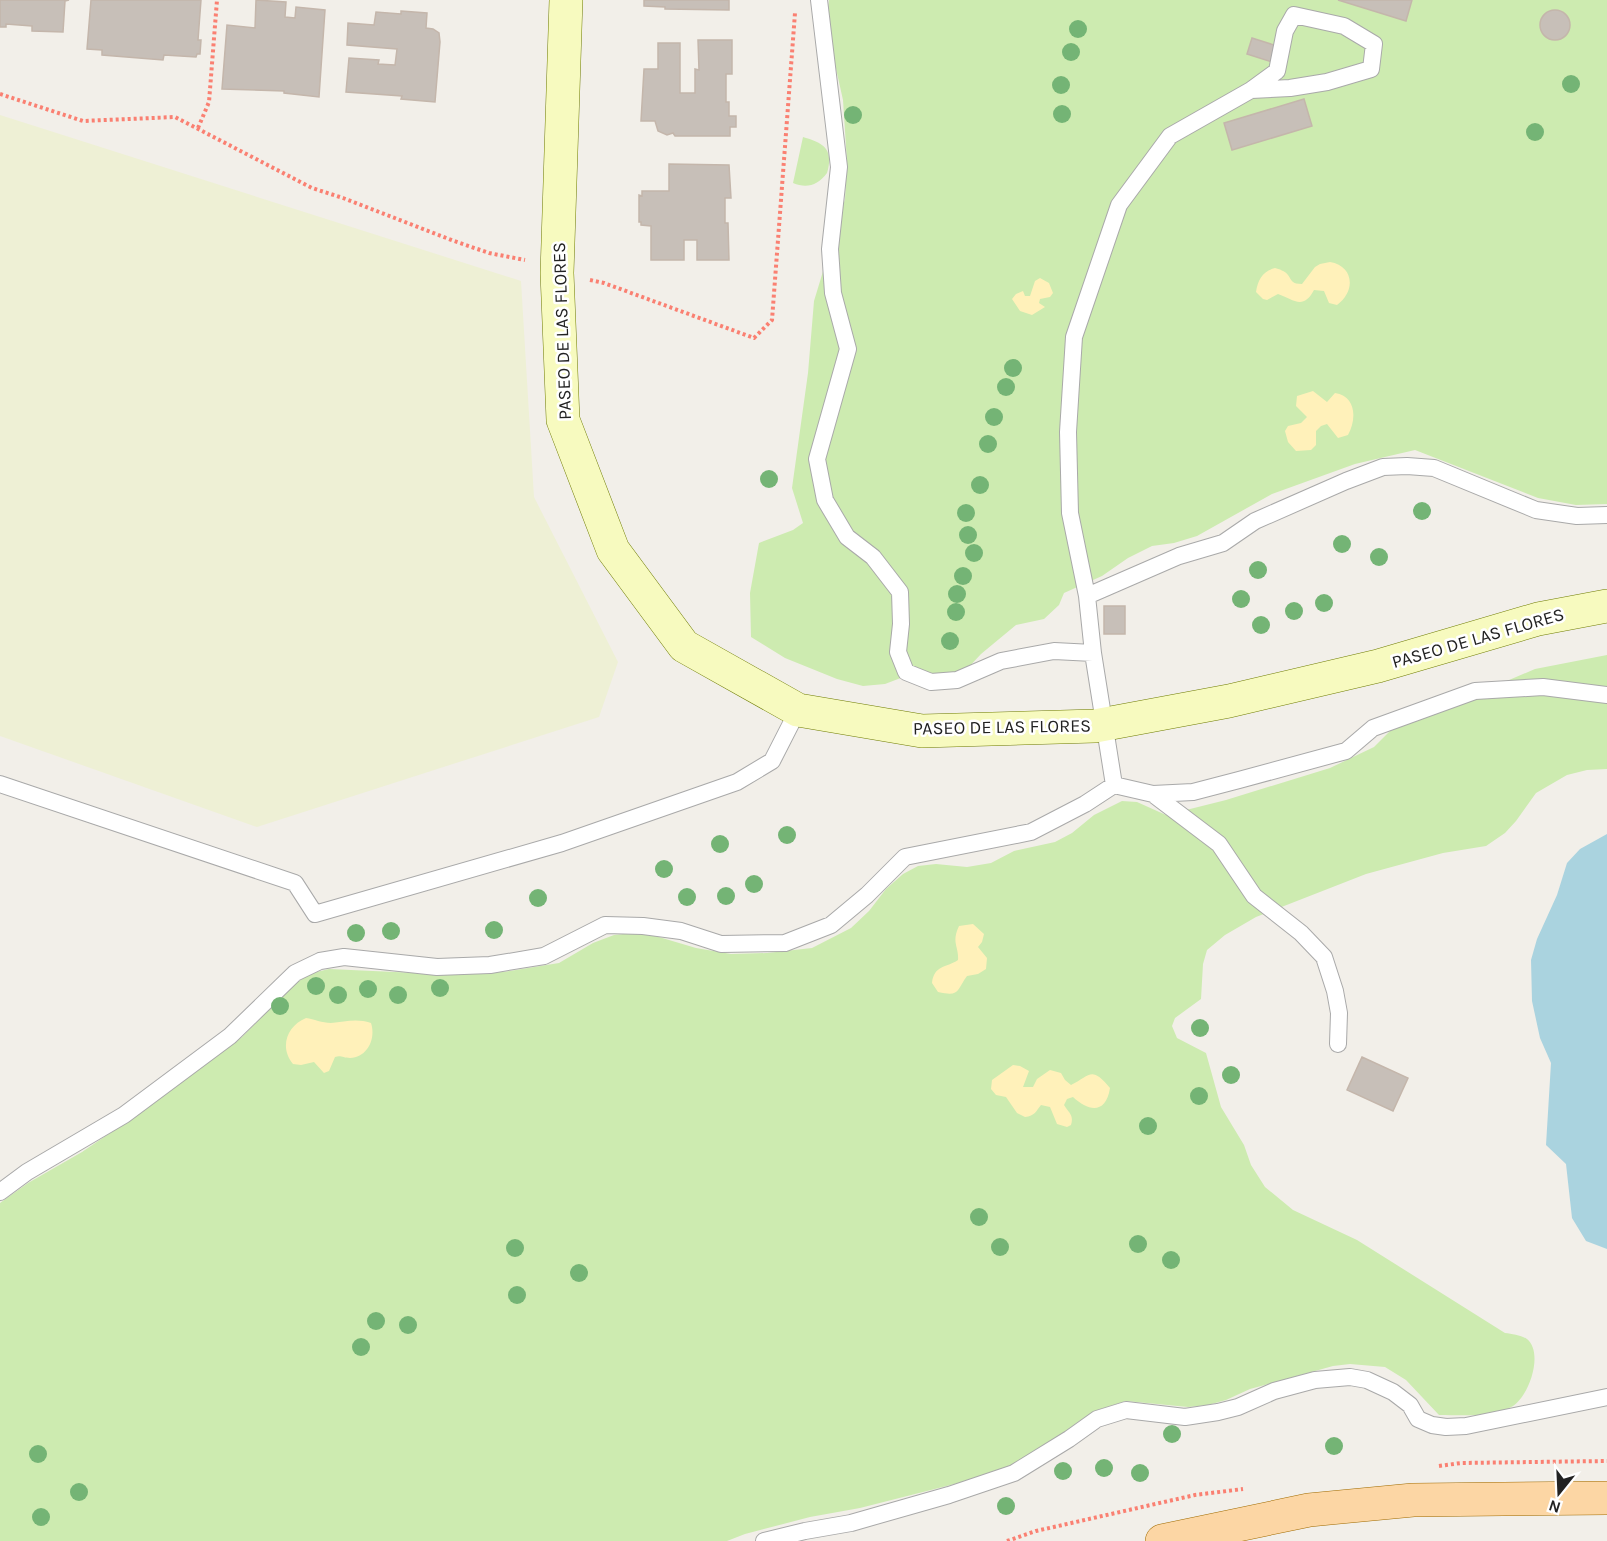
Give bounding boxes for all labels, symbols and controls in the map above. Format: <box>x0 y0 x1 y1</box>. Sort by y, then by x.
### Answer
street label: PASEO DE LAS FLORES <box>548 242 576 420</box>
street label: PASEO DE LAS FLORES <box>1389 603 1567 673</box>
street label: PASEO DE LAS FLORES <box>913 714 1091 740</box>
north arrow <box>1529 1463 1589 1523</box>
text: N <box>1546 1496 1563 1518</box>

